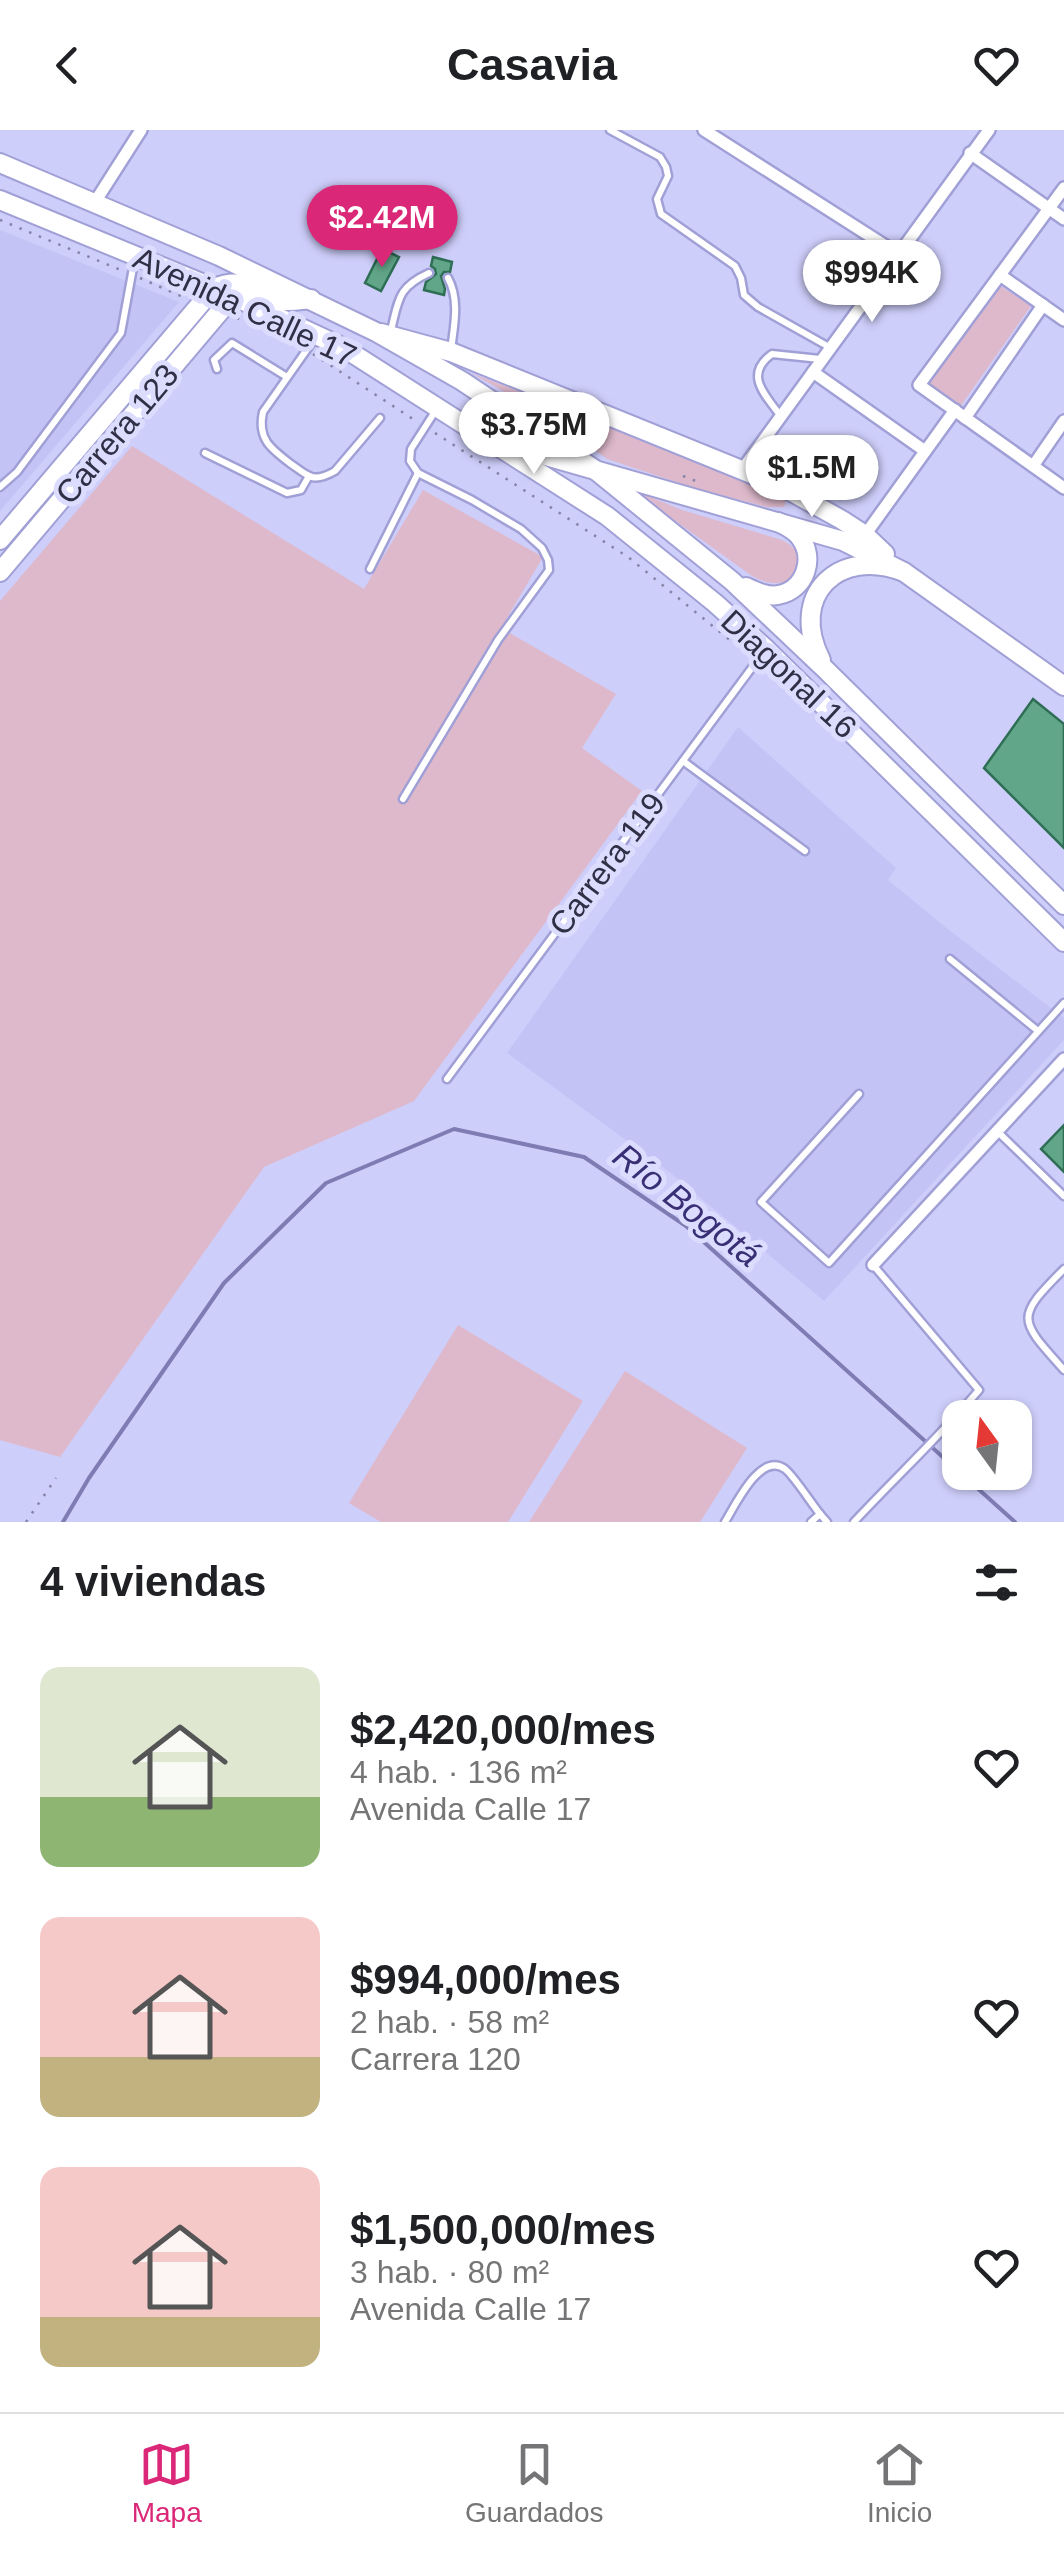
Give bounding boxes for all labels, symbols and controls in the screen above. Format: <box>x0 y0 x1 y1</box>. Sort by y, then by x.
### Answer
icon: back <box>40 38 95 93</box>
icon: heart <box>969 38 1024 93</box>
text: Casavia <box>447 39 617 90</box>
pin: $2.42M <box>301 185 463 270</box>
text: $2.42M <box>329 199 435 235</box>
street label: Avenida Calle 17 <box>128 240 362 374</box>
pin: $994K <box>802 240 942 325</box>
text: $994K <box>825 254 919 290</box>
street label: Carrera 123 <box>48 357 186 511</box>
pin: $3.75M <box>453 392 615 477</box>
text: $3.75M <box>481 406 587 442</box>
pin: $1.5M <box>742 435 882 520</box>
text: $1.5M <box>768 449 856 485</box>
street label: Diagonal 16 <box>714 603 864 745</box>
street label: Carrera 119 <box>542 786 672 942</box>
water label: Río Bogotá <box>606 1135 768 1274</box>
north arrow <box>942 1400 1032 1490</box>
map controls <box>942 1400 1032 1490</box>
icon: filters <box>969 1555 1024 1610</box>
text: 4 viviendas <box>40 1558 266 1605</box>
text: $2,420,000/mes <box>350 1706 656 1753</box>
icon: home <box>120 1707 240 1827</box>
icon: heart <box>969 1740 1024 1795</box>
text: 4 hab. · 136 m² <box>350 1754 567 1790</box>
text: Avenida Calle 17 <box>350 1791 591 1827</box>
text: $994,000/mes <box>350 1956 621 2003</box>
icon: home <box>120 1957 240 2077</box>
icon: heart <box>969 1990 1024 2045</box>
text: 2 hab. · 58 m² <box>350 2004 549 2040</box>
text: Carrera 120 <box>350 2041 521 2077</box>
text: $1,500,000/mes <box>350 2206 656 2253</box>
icon: home <box>120 2207 240 2327</box>
icon: heart <box>969 2240 1024 2295</box>
text: 3 hab. · 80 m² <box>350 2254 549 2290</box>
text: Avenida Calle 17 <box>350 2291 591 2327</box>
tab: Mapa <box>132 2437 202 2529</box>
tab: Guardados <box>465 2437 604 2529</box>
tab: Inicio <box>867 2437 932 2529</box>

